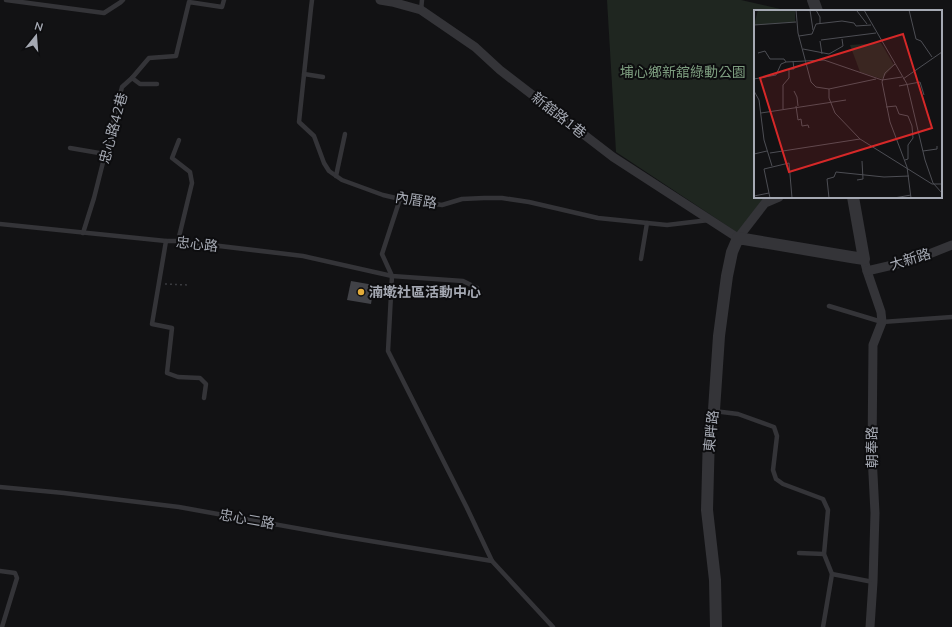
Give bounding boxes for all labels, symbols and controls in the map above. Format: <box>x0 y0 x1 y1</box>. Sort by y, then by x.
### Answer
inset map <box>754 10 942 198</box>
north arrow <box>16 16 56 56</box>
text: N <box>33 19 45 35</box>
park label: 埔心鄉新舘綠動公園 <box>620 63 746 82</box>
street label: 新舘路1巷 <box>527 88 590 143</box>
street label: 忠心路42巷 <box>95 91 132 166</box>
street label: 內厝路 <box>394 188 438 213</box>
street label: 忠心路 <box>175 233 219 256</box>
street label: 大新路 <box>887 244 933 275</box>
place label: 湳墘社區活動中心 <box>369 283 481 302</box>
marker: 湳墘社區活動中心 <box>356 287 366 297</box>
street label: 東畔路 <box>700 409 723 453</box>
street label: 朝奉路 <box>863 426 882 468</box>
street label: 忠心二路 <box>218 505 276 534</box>

